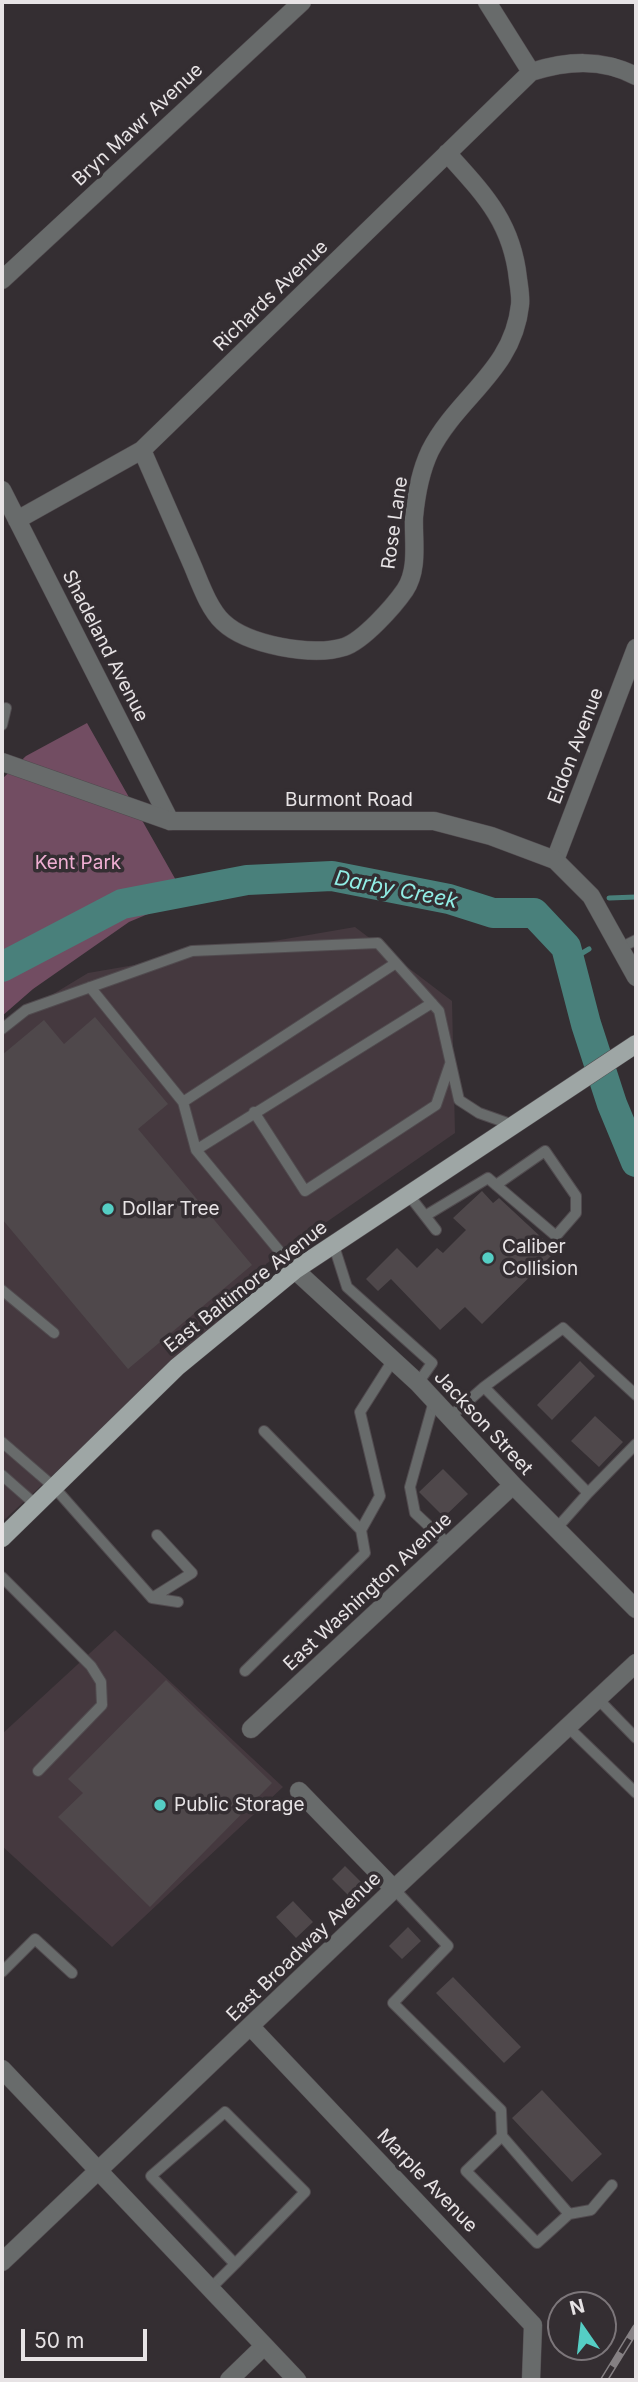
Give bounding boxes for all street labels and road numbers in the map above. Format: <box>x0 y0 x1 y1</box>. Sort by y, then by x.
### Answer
street label: Bryn Mawr Avenue <box>68 59 208 191</box>
street label: Richards Avenue <box>209 236 333 356</box>
street label: Rose Lane <box>377 475 413 571</box>
street label: Shadeland Avenue <box>57 566 153 726</box>
street label: Eldon Avenue <box>543 685 609 807</box>
street label: Burmont Road <box>285 789 413 811</box>
street label: East Baltimore Avenue <box>160 1216 332 1358</box>
street label: Jackson Street <box>429 1366 537 1480</box>
street label: East Washington Avenue <box>279 1508 457 1676</box>
street label: East Broadway Avenue <box>222 1867 386 2027</box>
street label: Marple Avenue <box>372 2125 482 2237</box>

